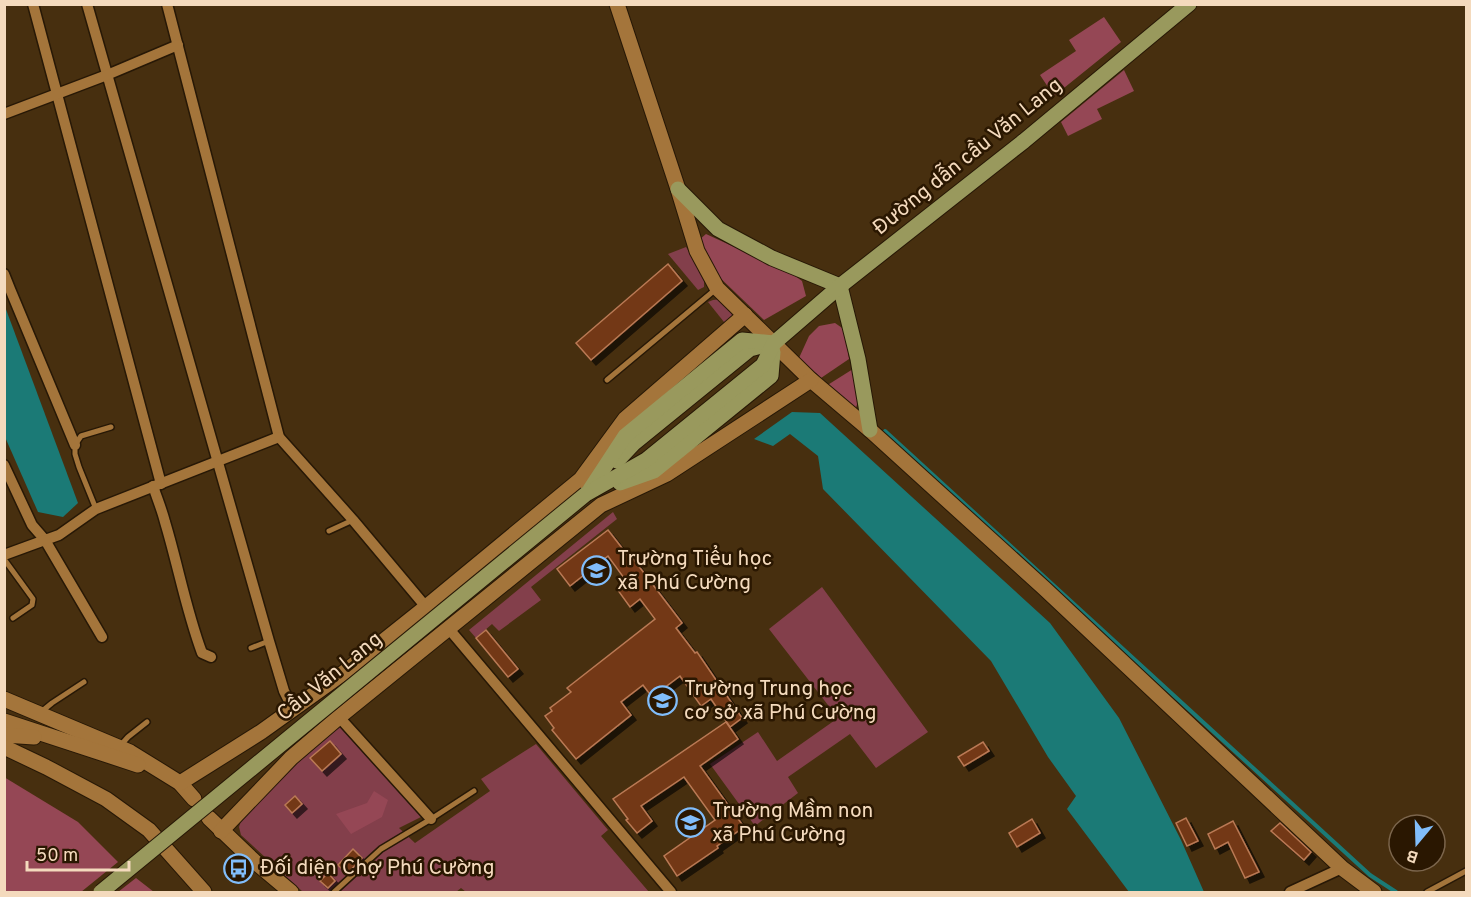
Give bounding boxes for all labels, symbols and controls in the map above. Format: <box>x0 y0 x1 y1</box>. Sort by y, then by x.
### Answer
street label: Đường dẫn cầu Văn Lang <box>867 72 1068 242</box>
place label: Trường Tiểu học xã Phú Cường <box>617 544 772 597</box>
school or university icon: Trường Tiểu học xã Phú Cường <box>580 555 612 587</box>
street label: Cầu Văn Lang <box>272 626 388 728</box>
place label: Trường Trung học cơ sở xã Phú Cường <box>684 676 877 727</box>
school or university icon: Trường Trung học cơ sở xã Phú Cường <box>647 685 679 717</box>
place label: Trường Mầm non xã Phú Cường <box>712 798 873 849</box>
school or university icon: Trường Mầm non xã Phú Cường <box>675 807 707 839</box>
north arrow <box>1387 813 1447 873</box>
scale bar <box>27 834 129 872</box>
text: B <box>1404 844 1421 867</box>
text: 50 m <box>36 845 78 868</box>
bus stop icon: Đối diện Chợ Phú Cường <box>223 852 255 884</box>
place label: Đối diện Chợ Phú Cường <box>260 855 495 882</box>

